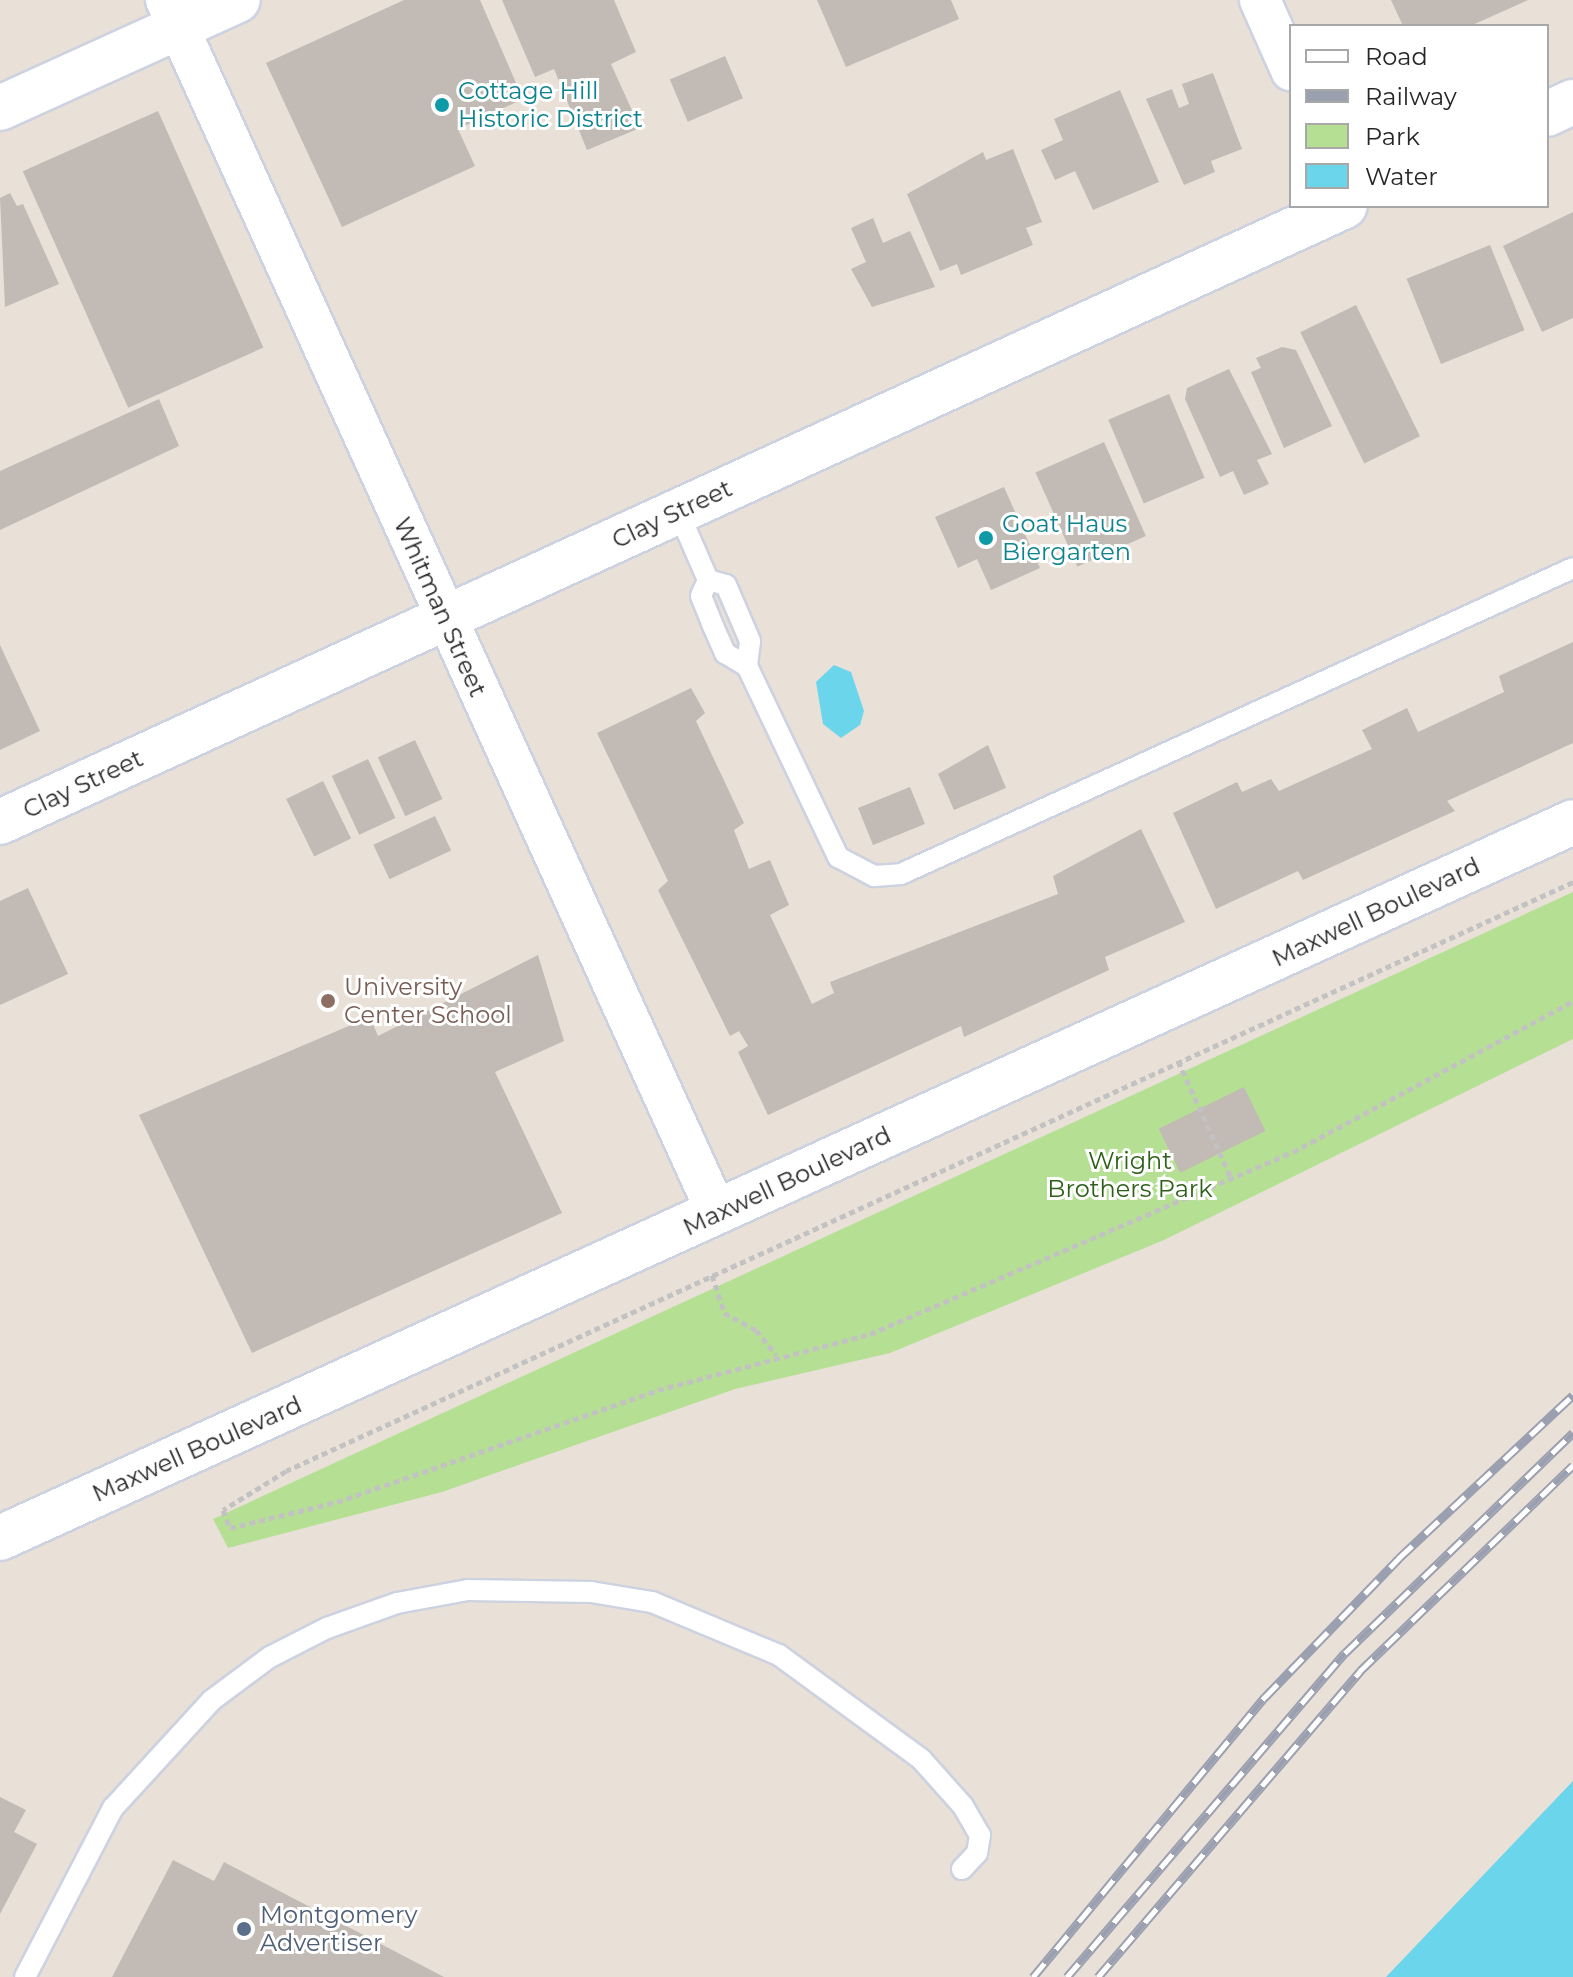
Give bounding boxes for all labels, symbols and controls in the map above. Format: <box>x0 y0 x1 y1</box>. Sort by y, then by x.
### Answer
legend <box>1289 24 1549 208</box>
text: Road <box>1365 42 1428 71</box>
place label: Cottage Hill Historic District <box>458 77 643 133</box>
text: Railway <box>1365 82 1457 111</box>
marker: Cottage Hill Historic District <box>433 96 451 114</box>
text: Park <box>1365 122 1420 151</box>
text: Water <box>1365 162 1438 191</box>
street label: Clay Street <box>607 474 737 554</box>
place label: Goat Haus Biergarten <box>1002 510 1131 566</box>
street label: Whitman Street <box>388 513 492 701</box>
marker: Goat Haus Biergarten <box>977 529 995 547</box>
street label: Clay Street <box>18 744 148 824</box>
street label: Maxwell Boulevard <box>1267 851 1485 973</box>
place label: University Center School <box>344 973 512 1029</box>
marker: University Center School <box>319 992 337 1010</box>
street label: Maxwell Boulevard <box>678 1120 896 1242</box>
park label: Wright Brothers Park <box>1047 1147 1213 1203</box>
street label: Maxwell Boulevard <box>88 1390 306 1508</box>
place label: Montgomery Advertiser <box>260 1901 417 1957</box>
marker: Montgomery Advertiser <box>235 1920 253 1938</box>

